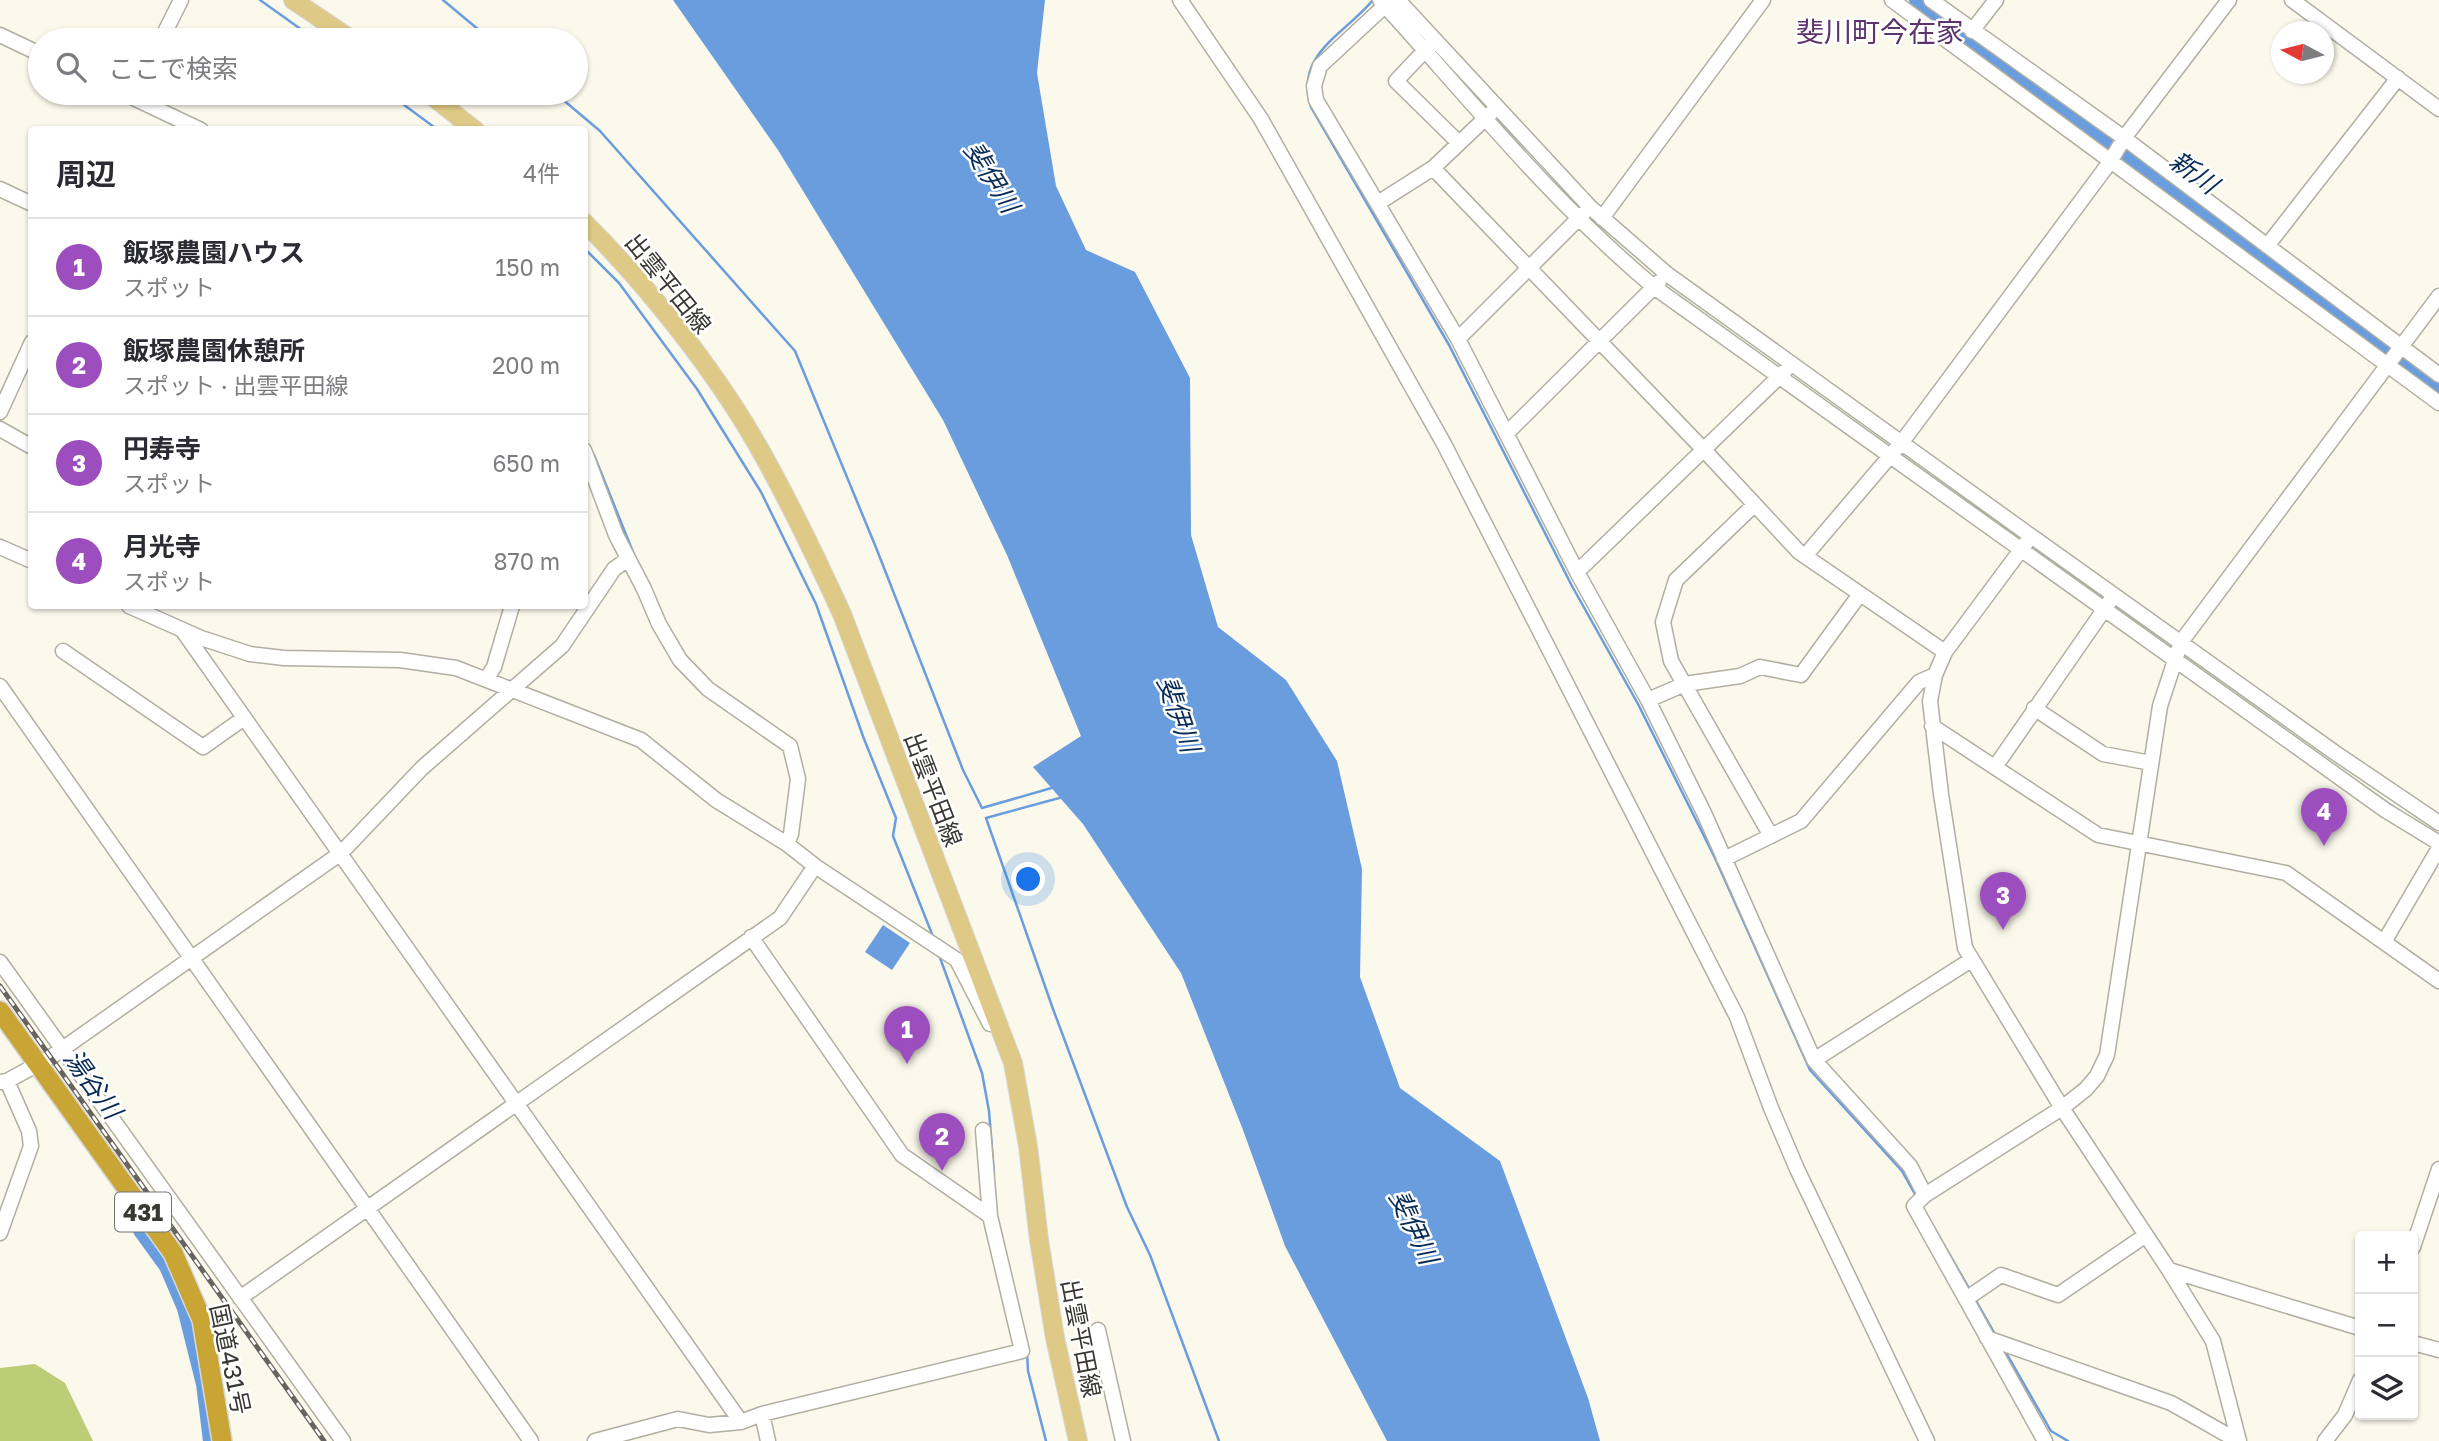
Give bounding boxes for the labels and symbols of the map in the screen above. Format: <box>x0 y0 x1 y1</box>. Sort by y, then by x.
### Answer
district label: 斐川町今在家 <box>1796 15 1964 48</box>
north arrow <box>2271 21 2334 84</box>
water label: 斐伊川 <box>958 136 1027 221</box>
water label: 新川 <box>2164 144 2227 202</box>
street label: 出雲平田線 <box>620 227 718 339</box>
water label: 斐伊川 <box>1152 672 1207 759</box>
street label: 出雲平田線 <box>899 728 969 850</box>
pin: 4 <box>2301 788 2347 846</box>
your location <box>1011 862 1045 896</box>
pin: 3 <box>1980 872 2026 930</box>
pin: 1 <box>884 1006 930 1064</box>
water label: 湯谷川 <box>58 1043 130 1127</box>
pin: 2 <box>919 1113 965 1171</box>
water label: 斐伊川 <box>1383 1185 1446 1272</box>
road number: 431 <box>115 1192 171 1232</box>
street label: 出雲平田線 <box>1056 1276 1108 1400</box>
street label: 国道431号 <box>205 1301 257 1417</box>

